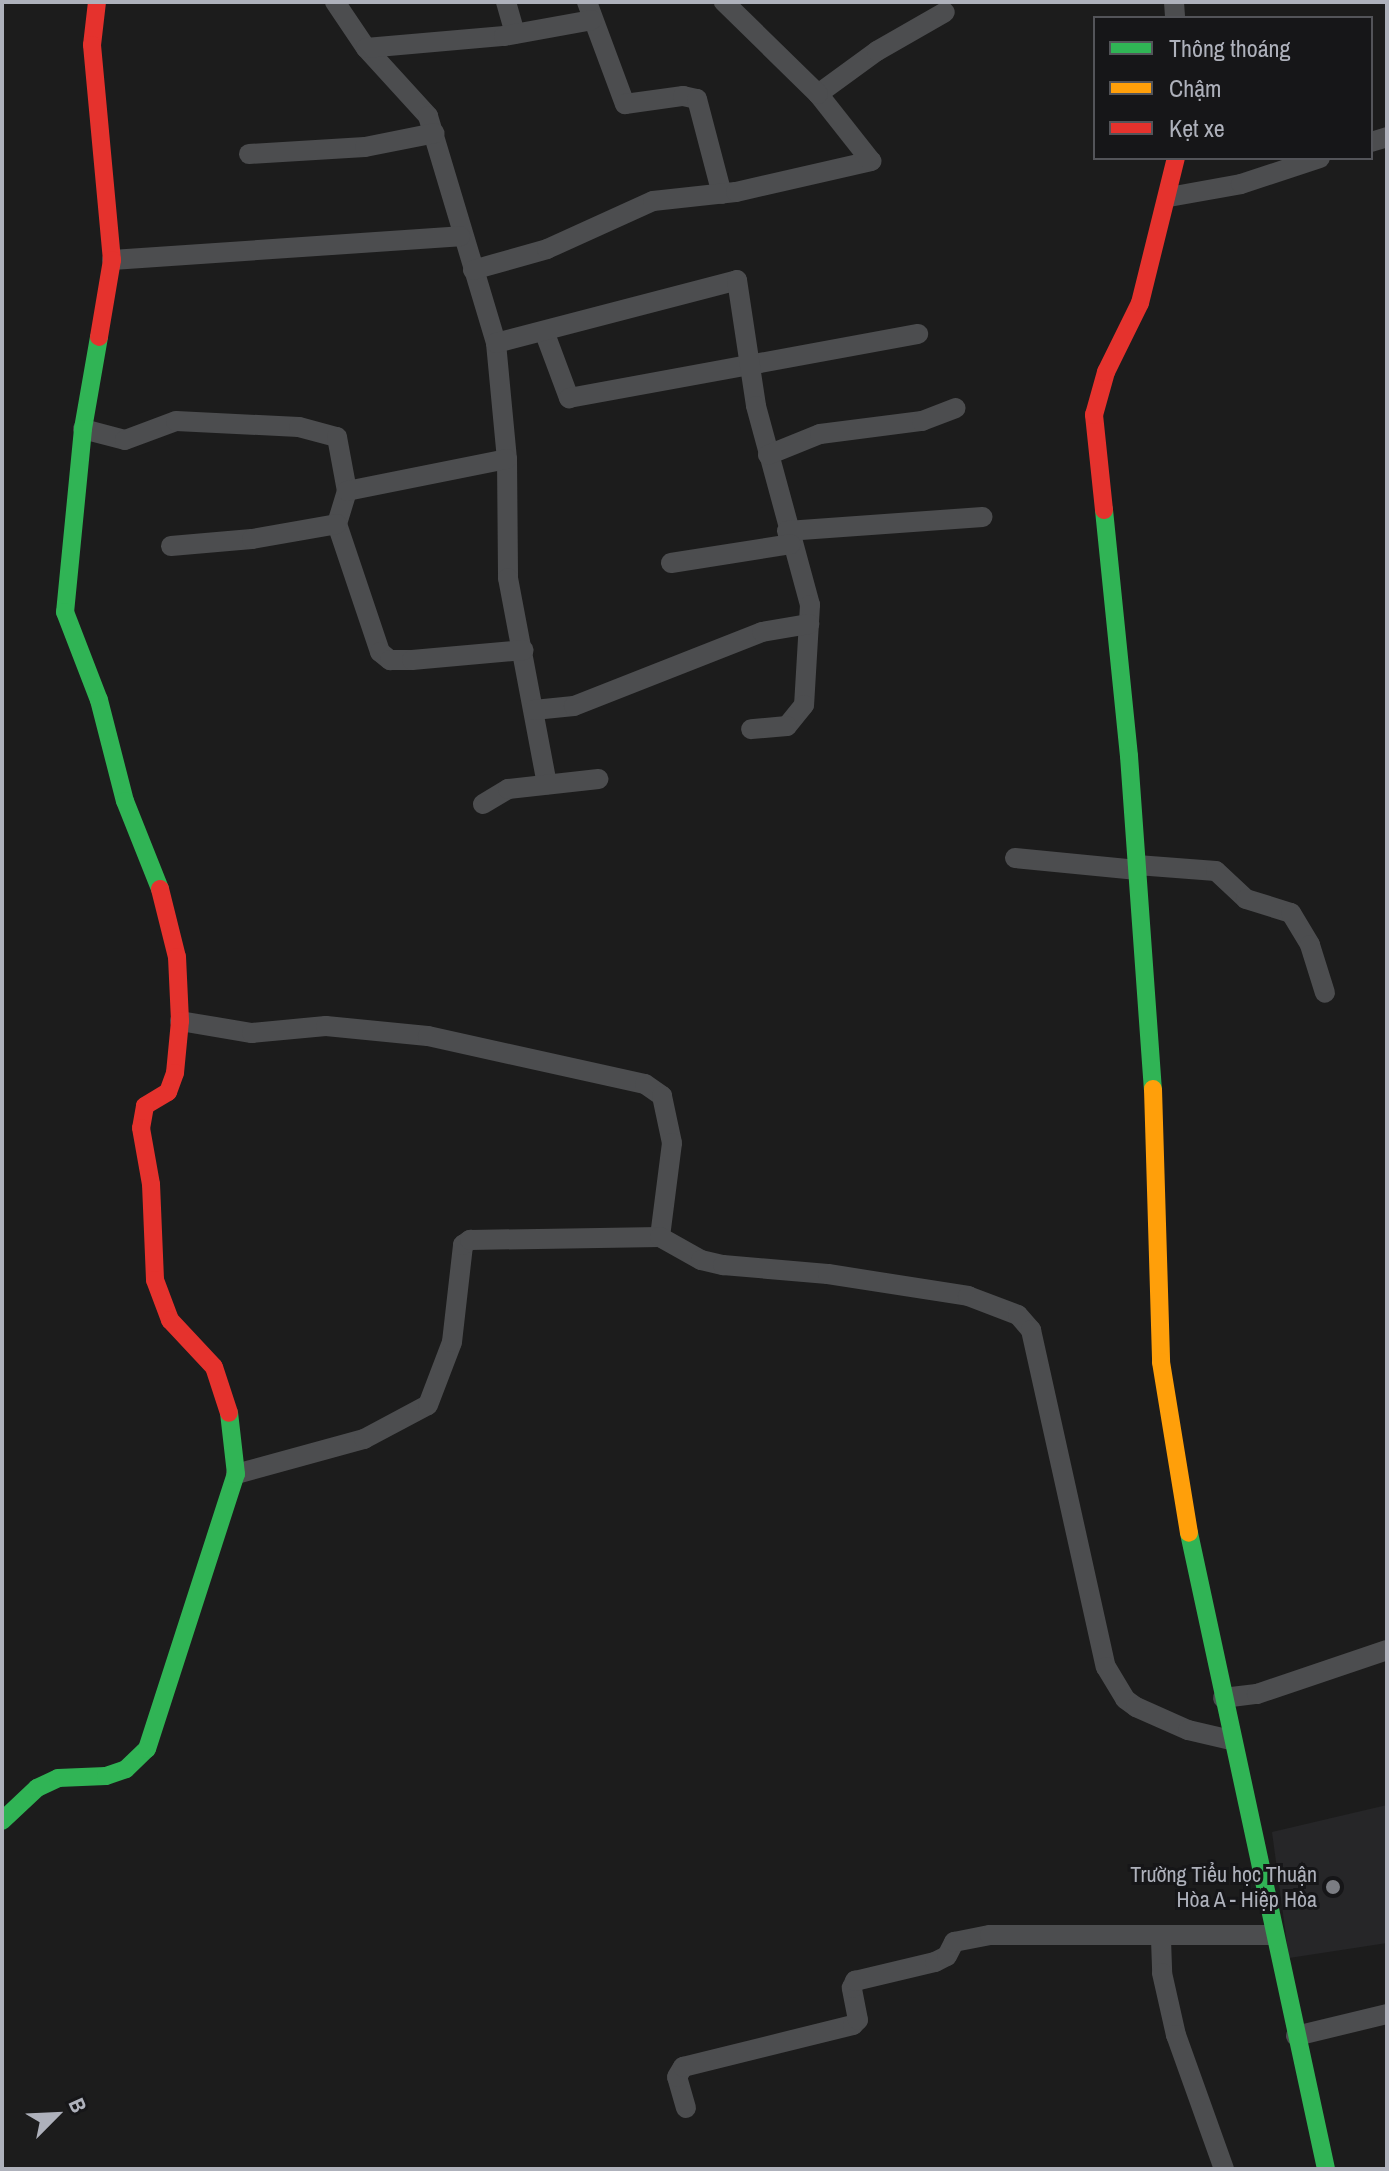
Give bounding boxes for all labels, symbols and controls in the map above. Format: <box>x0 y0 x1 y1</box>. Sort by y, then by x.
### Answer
legend <box>1093 16 1373 160</box>
text: Thông thoáng <box>1169 32 1290 64</box>
text: Chậm <box>1169 72 1222 104</box>
text: Kẹt xe <box>1169 112 1225 144</box>
place label: Trường Tiểu học Thuận Hòa A - Hiệp Hòa <box>1130 1861 1317 1912</box>
marker: Trường Tiểu học Thuận Hòa A - Hiệp Hòa <box>1324 1878 1342 1896</box>
north arrow <box>16 2075 96 2155</box>
text: B <box>62 2093 94 2117</box>

